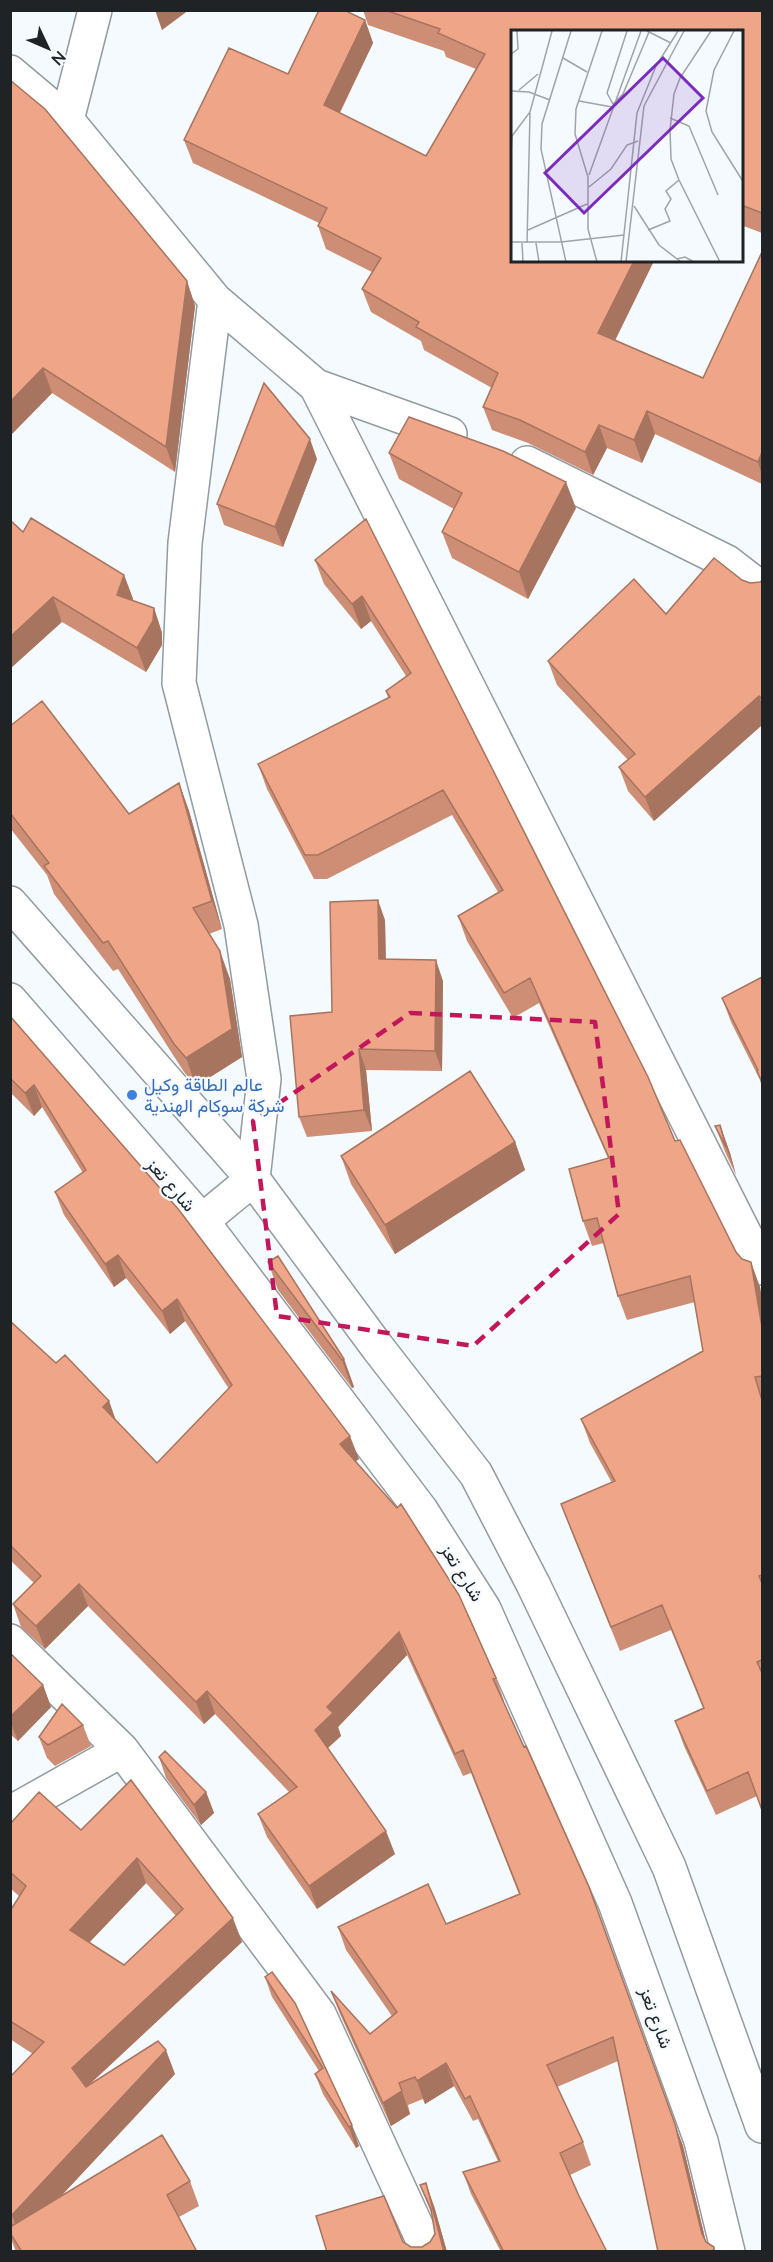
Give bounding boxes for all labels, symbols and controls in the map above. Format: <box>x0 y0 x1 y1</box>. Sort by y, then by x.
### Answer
north arrow <box>18 18 78 78</box>
inset map <box>511 30 743 262</box>
text: N <box>48 48 70 70</box>
place label: عالم الطاقة وكيل شركة سوكام الهندية <box>144 1073 285 1118</box>
marker: عالم الطاقة وكيل شركة سوكام الهندية <box>125 1088 139 1102</box>
street label: شارع تعز <box>140 1152 201 1217</box>
street label: شارع تعز <box>434 1539 489 1606</box>
street label: شارع تعز <box>634 1983 678 2052</box>

